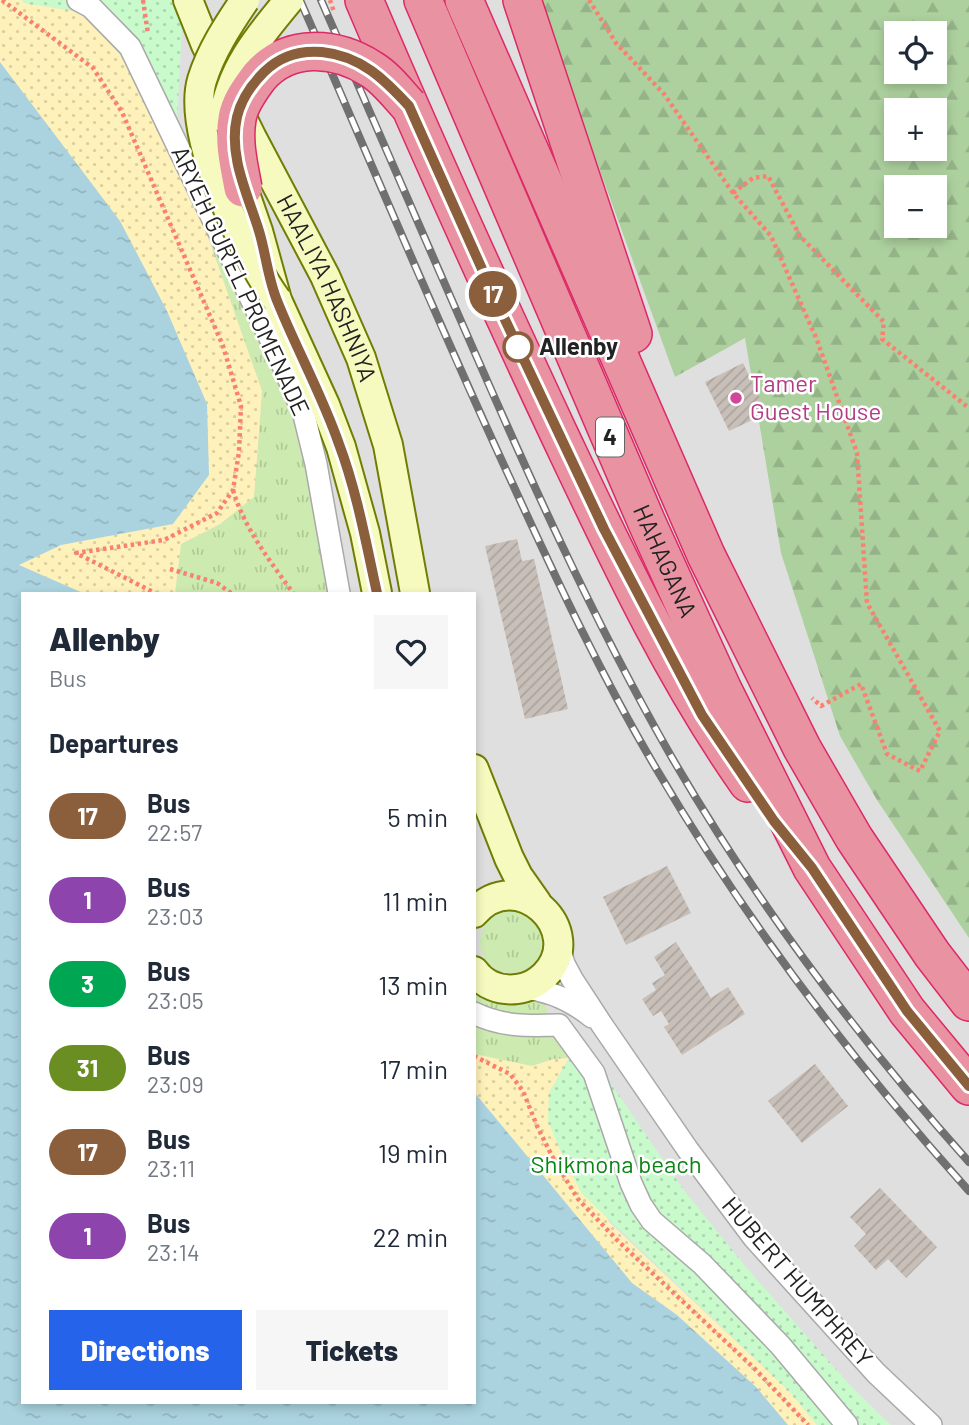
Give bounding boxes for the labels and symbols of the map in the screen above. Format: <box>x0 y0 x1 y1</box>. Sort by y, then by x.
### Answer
street label: ARYEH GUR'EL PROMENADE <box>166 141 317 420</box>
street label: HAALIYA HASHNIYA <box>271 189 383 385</box>
line badge: 17 <box>462 271 524 317</box>
place label: Allenby <box>539 331 618 360</box>
marker: Allenby <box>503 332 533 362</box>
place label: Tamer Guest House <box>750 368 881 425</box>
marker: Tamer Guest House <box>728 390 744 406</box>
road number: 4 <box>596 418 624 457</box>
street label: HAHAGANA <box>628 500 704 622</box>
park label: Shikmona beach <box>530 1149 702 1178</box>
street label: HUBERT HUMPHREY <box>717 1190 880 1372</box>

